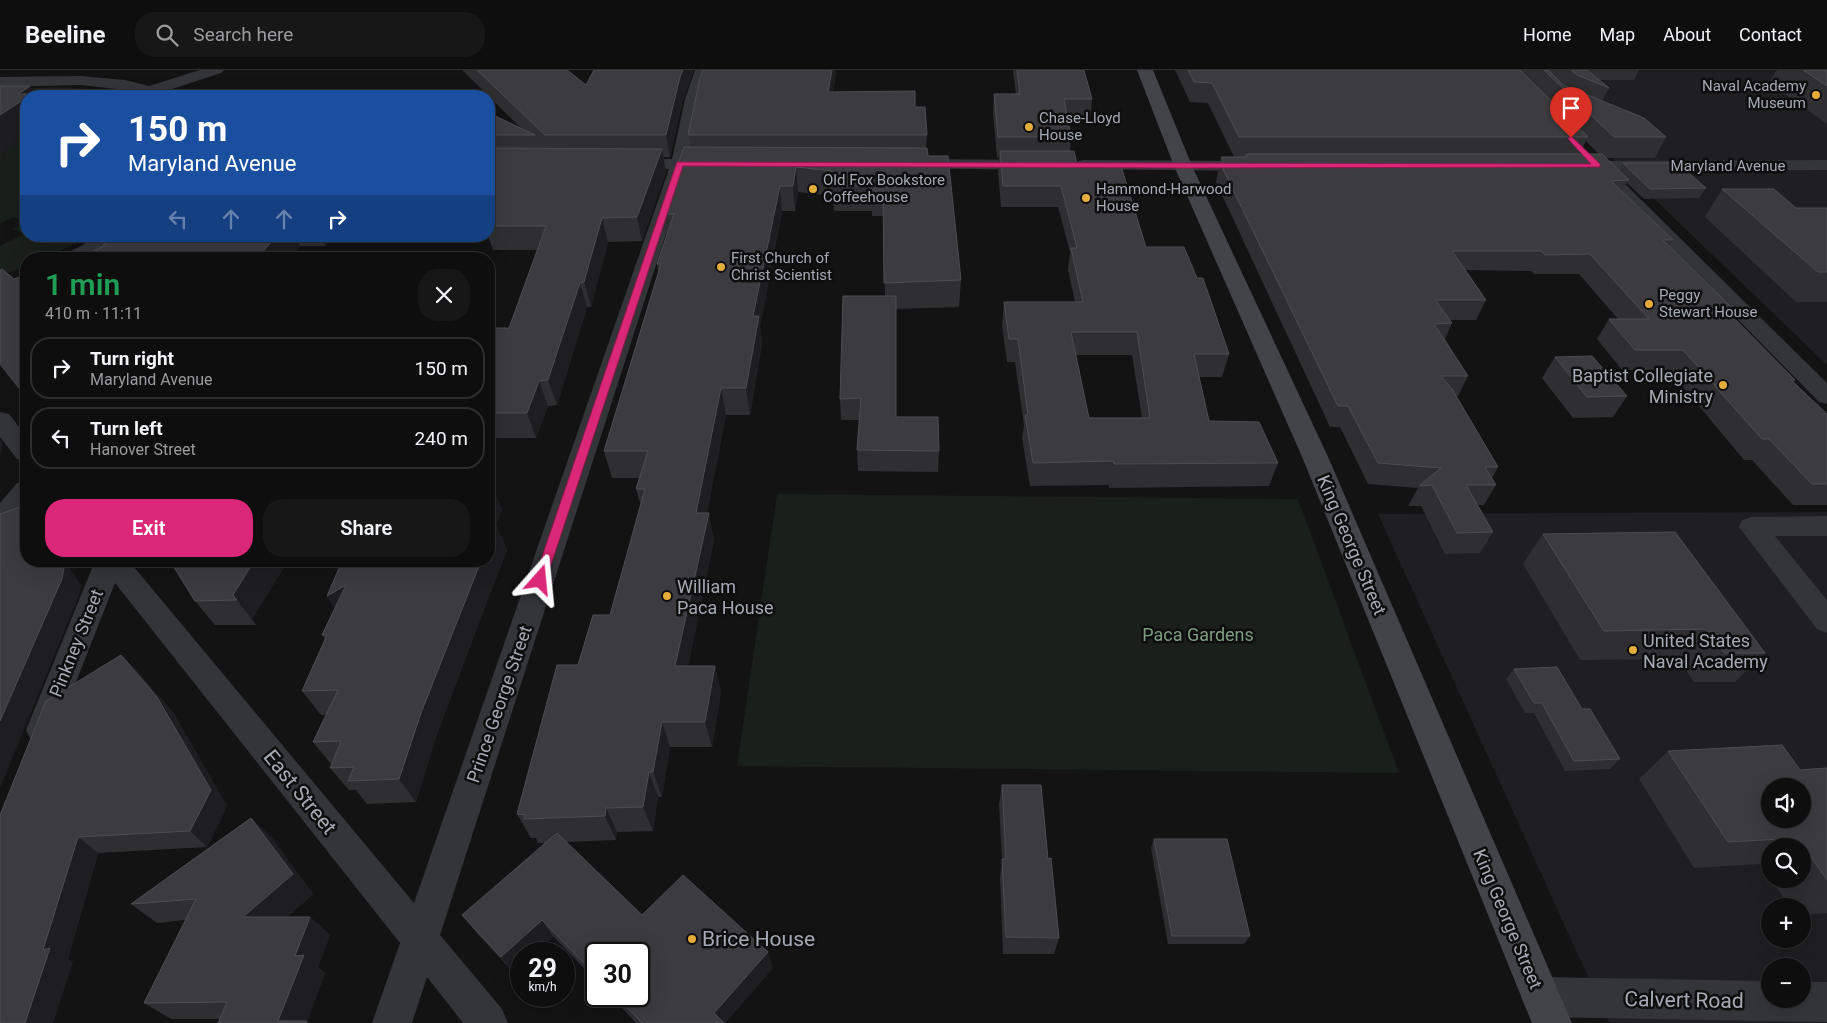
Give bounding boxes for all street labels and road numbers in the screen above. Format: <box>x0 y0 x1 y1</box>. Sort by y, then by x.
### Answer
street label: Maryland Avenue <box>1671 157 1785 175</box>
street label: King George Street <box>1313 472 1391 618</box>
street label: Pinkney Street <box>45 586 107 700</box>
street label: Prince George Street <box>462 623 536 785</box>
street label: East Street <box>259 745 341 839</box>
street label: King George Street <box>1469 846 1547 992</box>
street label: Calvert Road <box>1624 987 1744 1013</box>

